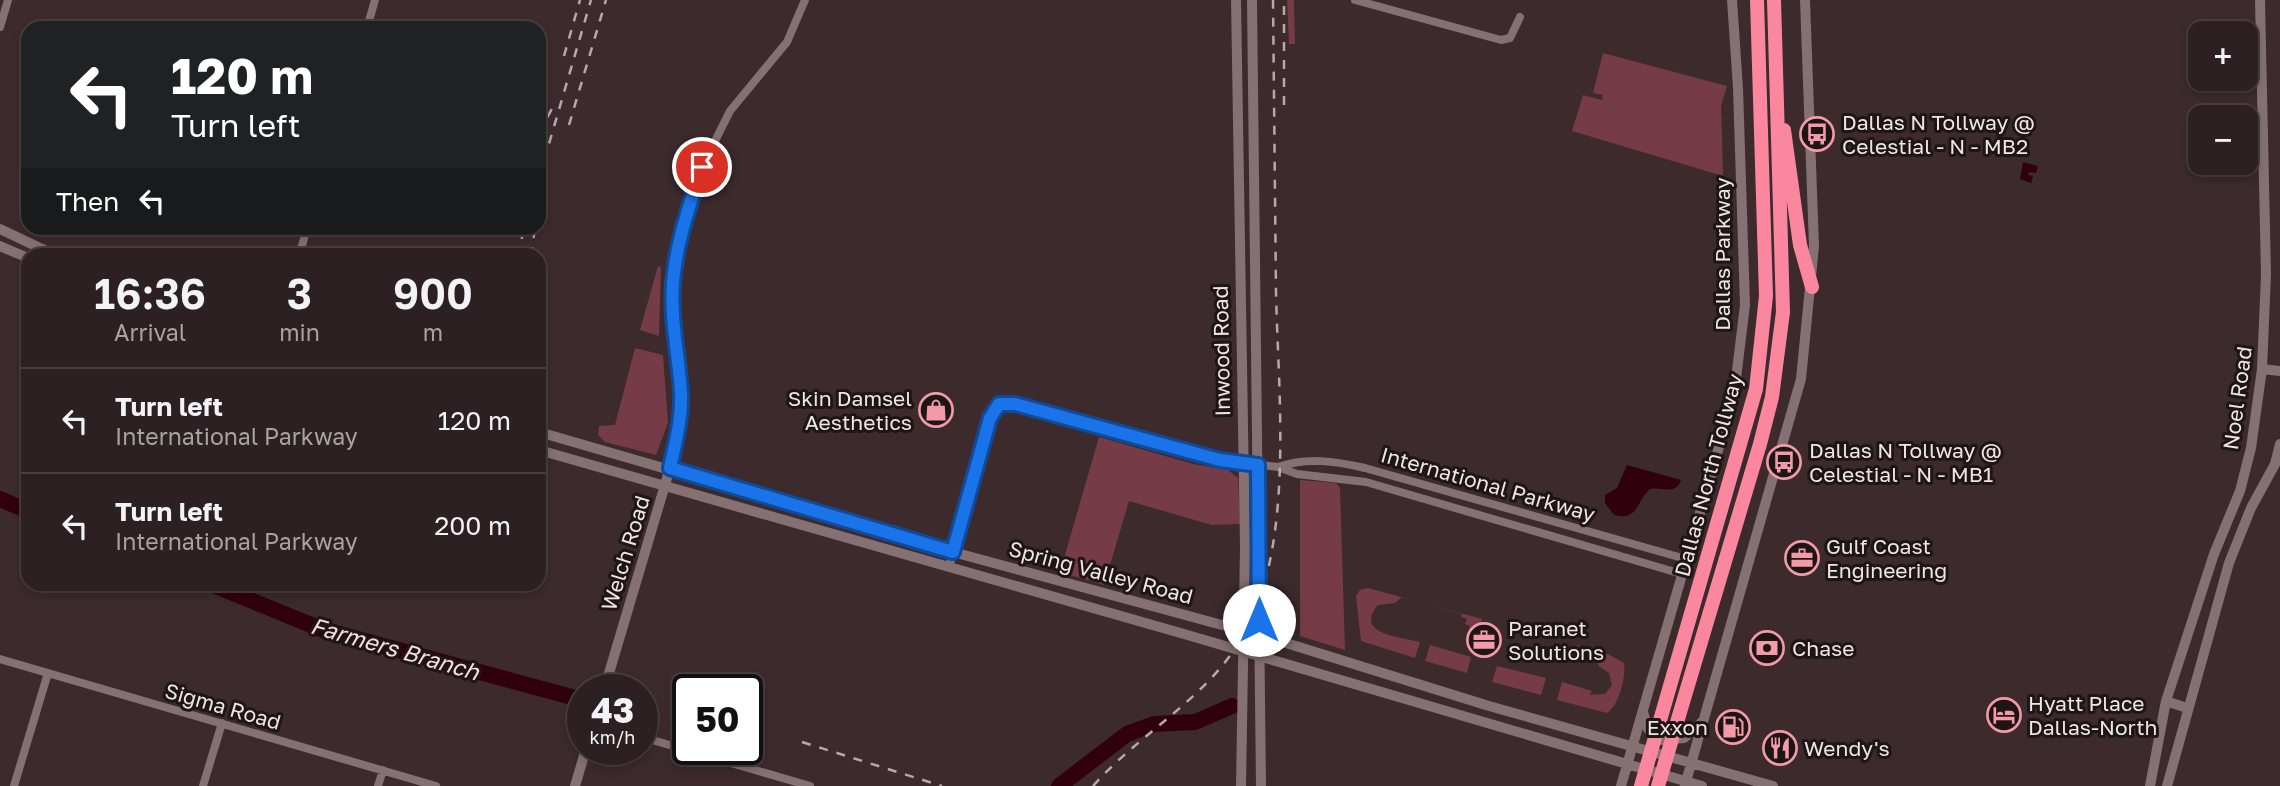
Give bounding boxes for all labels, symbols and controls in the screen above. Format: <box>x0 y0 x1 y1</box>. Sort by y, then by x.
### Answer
map controls <box>2188 21 2258 175</box>
button: + <box>2188 21 2258 91</box>
text: 120 m <box>171 46 313 105</box>
icon: left <box>56 49 147 140</box>
button: − <box>2188 105 2258 175</box>
text: Turn left <box>171 106 300 144</box>
place label: Dallas N Tollway @ Celestial - N - MB2 <box>1842 109 2035 159</box>
bus stop icon: Dallas N Tollway @ Celestial - N - MB2 <box>1798 115 1836 153</box>
pin <box>672 137 732 197</box>
icon: arrive <box>683 148 721 186</box>
street label: Dallas Parkway <box>1709 177 1735 331</box>
icon: left <box>133 182 171 220</box>
text: Then <box>56 186 119 217</box>
text: 16:36 <box>94 268 206 318</box>
text: 3 <box>287 268 312 318</box>
text: 900 <box>393 268 473 318</box>
street label: Inwood Road <box>1207 285 1235 417</box>
text: Arrival <box>114 318 186 346</box>
text: min <box>279 318 320 346</box>
text: m <box>423 318 443 346</box>
street label: Noel Road <box>2217 345 2257 451</box>
street label: Dallas North Tollway <box>1668 371 1748 579</box>
place label: Skin Damsel Aesthetics <box>788 385 912 435</box>
text: Turn left <box>115 391 223 422</box>
shop icon: Skin Damsel Aesthetics <box>917 391 955 429</box>
icon: left <box>56 402 94 440</box>
text: 120 m <box>438 405 511 436</box>
text: International Parkway <box>115 422 358 450</box>
place label: Dallas N Tollway @ Celestial - N - MB1 <box>1809 437 2002 487</box>
street label: International Parkway <box>1378 441 1598 527</box>
bus stop icon: Dallas N Tollway @ Celestial - N - MB1 <box>1765 443 1803 481</box>
street label: Welch Road <box>595 492 655 614</box>
text: Turn left <box>115 496 223 527</box>
icon: left <box>56 507 94 545</box>
text: 200 m <box>434 510 511 541</box>
text: International Parkway <box>115 527 358 555</box>
place label: Gulf Coast Engineering <box>1826 533 1947 583</box>
street label: Spring Valley Road <box>1006 535 1196 609</box>
office icon: Gulf Coast Engineering <box>1783 539 1821 577</box>
position arrow <box>1222 583 1296 657</box>
water label: Farmers Branch <box>308 611 483 686</box>
place label: Paranet Solutions <box>1508 615 1604 665</box>
office icon: Paranet Solutions <box>1465 621 1503 659</box>
bank icon: Chase <box>1748 629 1786 667</box>
place label: Chase <box>1792 635 1854 661</box>
speed limit sign: 50 <box>672 674 763 765</box>
street label: Sigma Road <box>162 677 284 735</box>
text: 43 <box>591 689 634 731</box>
place label: Hyatt Place Dallas-North <box>2028 690 2157 740</box>
hotel icon: Hyatt Place Dallas-North <box>1985 696 2023 734</box>
fuel station icon: Exxon <box>1714 708 1752 746</box>
place label: Exxon <box>1647 714 1708 740</box>
text: km/h <box>590 726 635 748</box>
restaurant icon: Wendy's <box>1761 729 1799 767</box>
place label: Wendy's <box>1804 735 1890 761</box>

